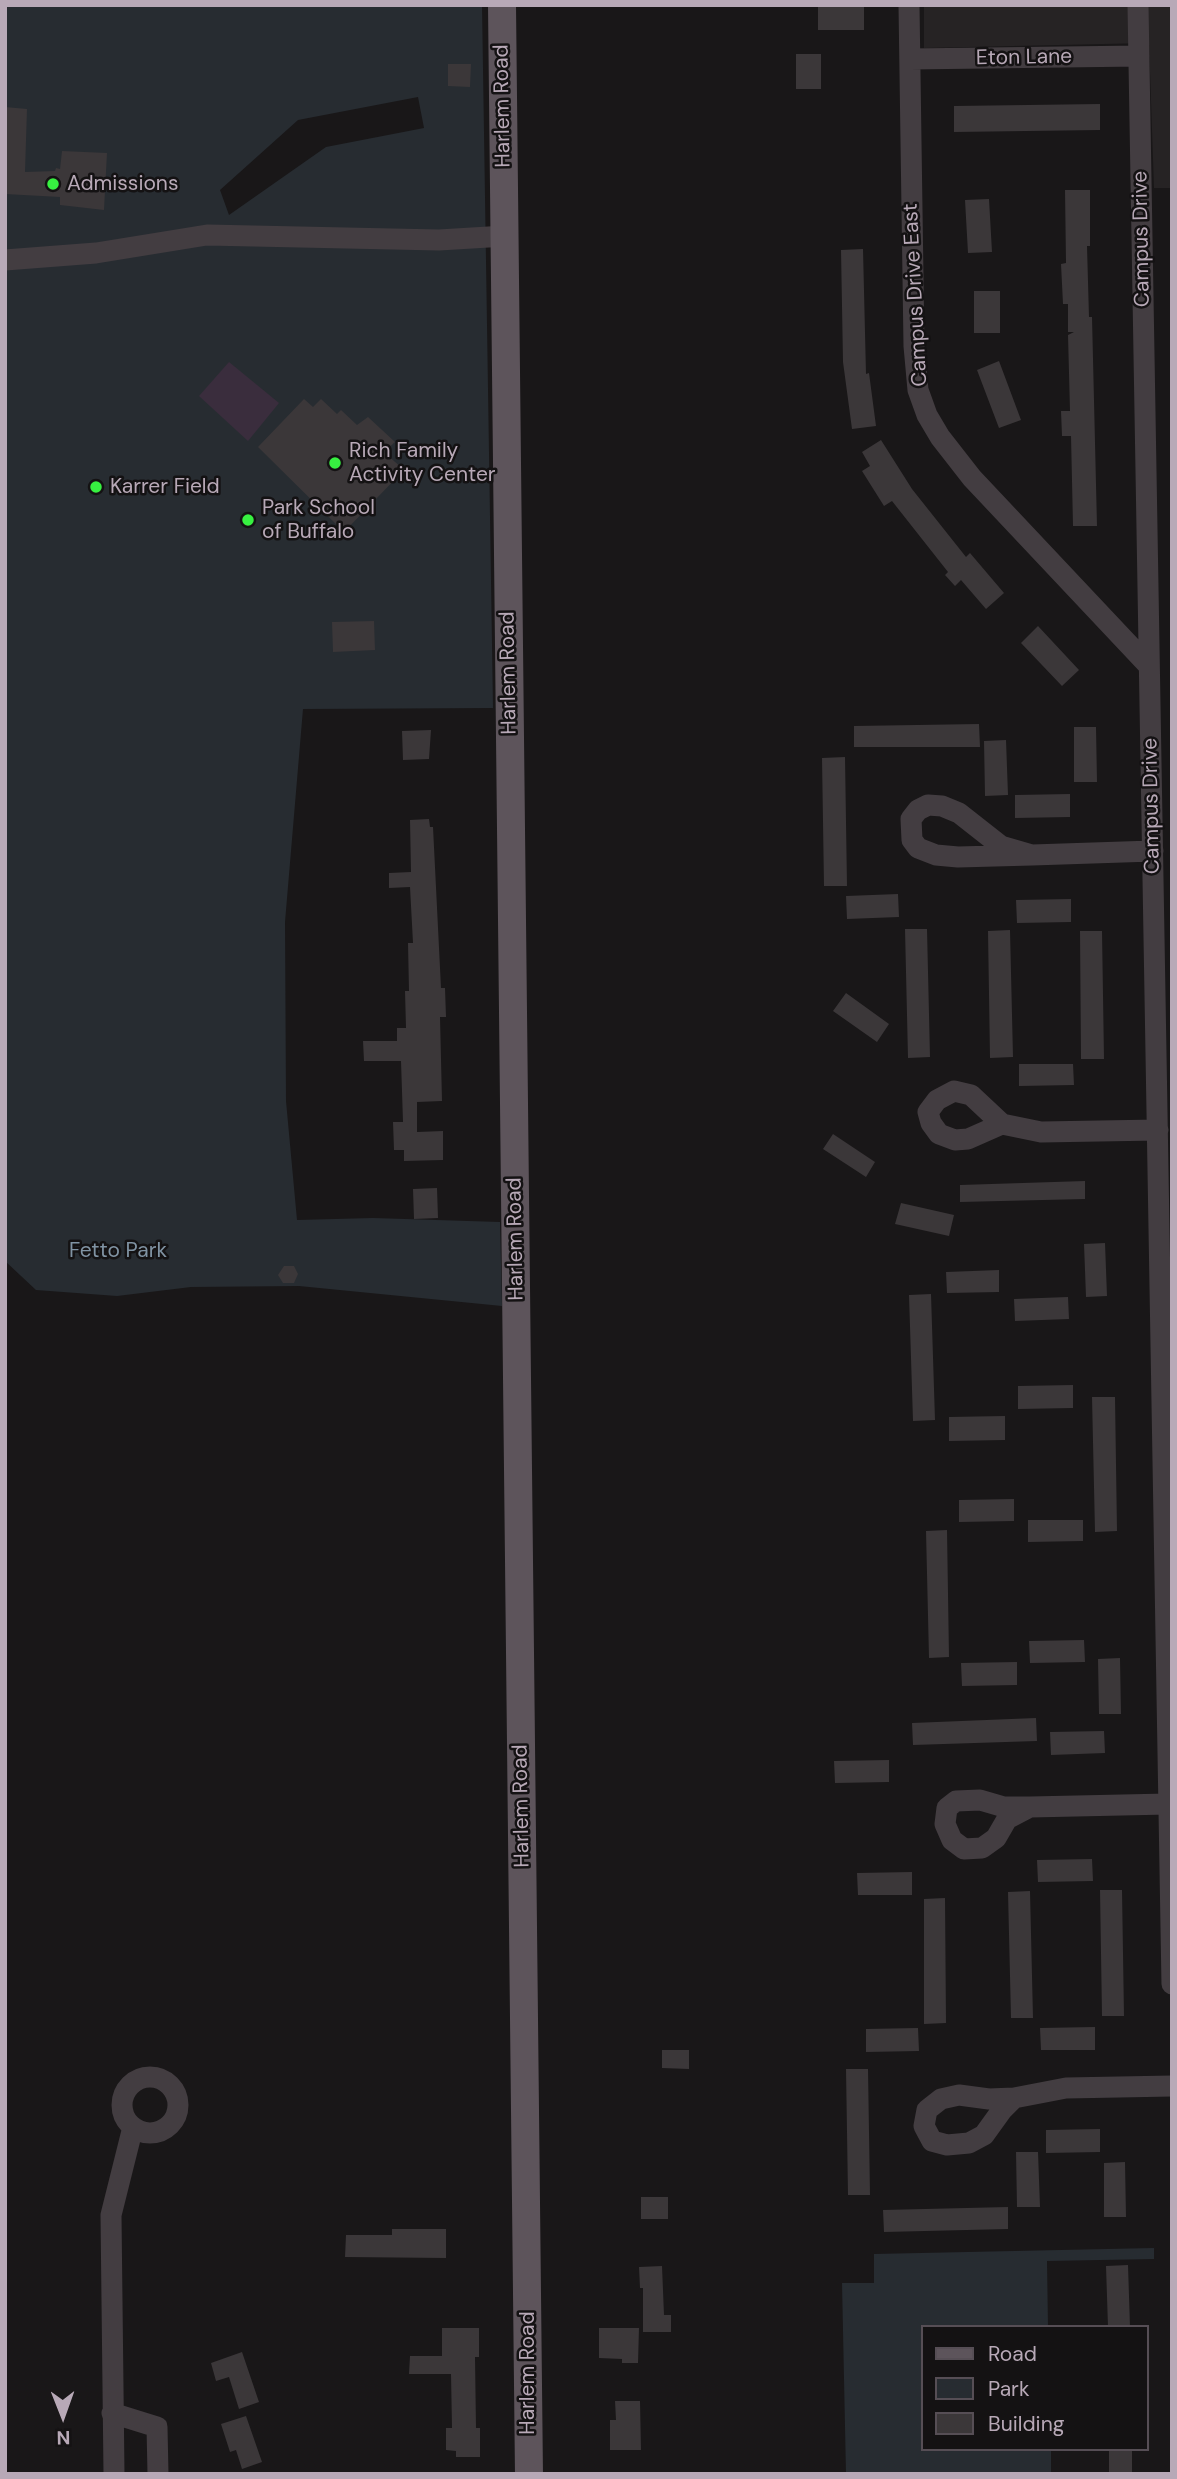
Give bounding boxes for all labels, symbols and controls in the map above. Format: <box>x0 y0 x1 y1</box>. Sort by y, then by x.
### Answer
street label: Harlem Road <box>489 44 517 168</box>
street label: Eton Lane <box>976 45 1072 71</box>
place label: Admissions <box>67 171 178 197</box>
street label: Campus Drive <box>1128 171 1156 307</box>
marker: Admissions <box>45 176 61 192</box>
street label: Campus Drive East <box>899 203 933 387</box>
place label: Rich Family Activity Center <box>349 438 496 488</box>
marker: Rich Family Activity Center <box>327 455 343 471</box>
place label: Karrer Field <box>110 474 220 500</box>
marker: Karrer Field <box>88 479 104 495</box>
place label: Park School of Buffalo <box>262 495 375 545</box>
marker: Park School of Buffalo <box>240 512 256 528</box>
street label: Harlem Road <box>495 611 523 735</box>
street label: Campus Drive <box>1138 738 1166 874</box>
street label: Harlem Road <box>502 1177 530 1301</box>
park label: Fetto Park <box>69 1238 167 1264</box>
street label: Harlem Road <box>508 1744 536 1868</box>
street label: Harlem Road <box>515 2311 541 2435</box>
legend <box>922 2325 1149 2451</box>
text: Road <box>988 2340 1037 2368</box>
text: Park <box>988 2375 1029 2403</box>
north arrow <box>28 2381 98 2451</box>
text: Building <box>988 2410 1064 2438</box>
text: N <box>56 2425 71 2450</box>

